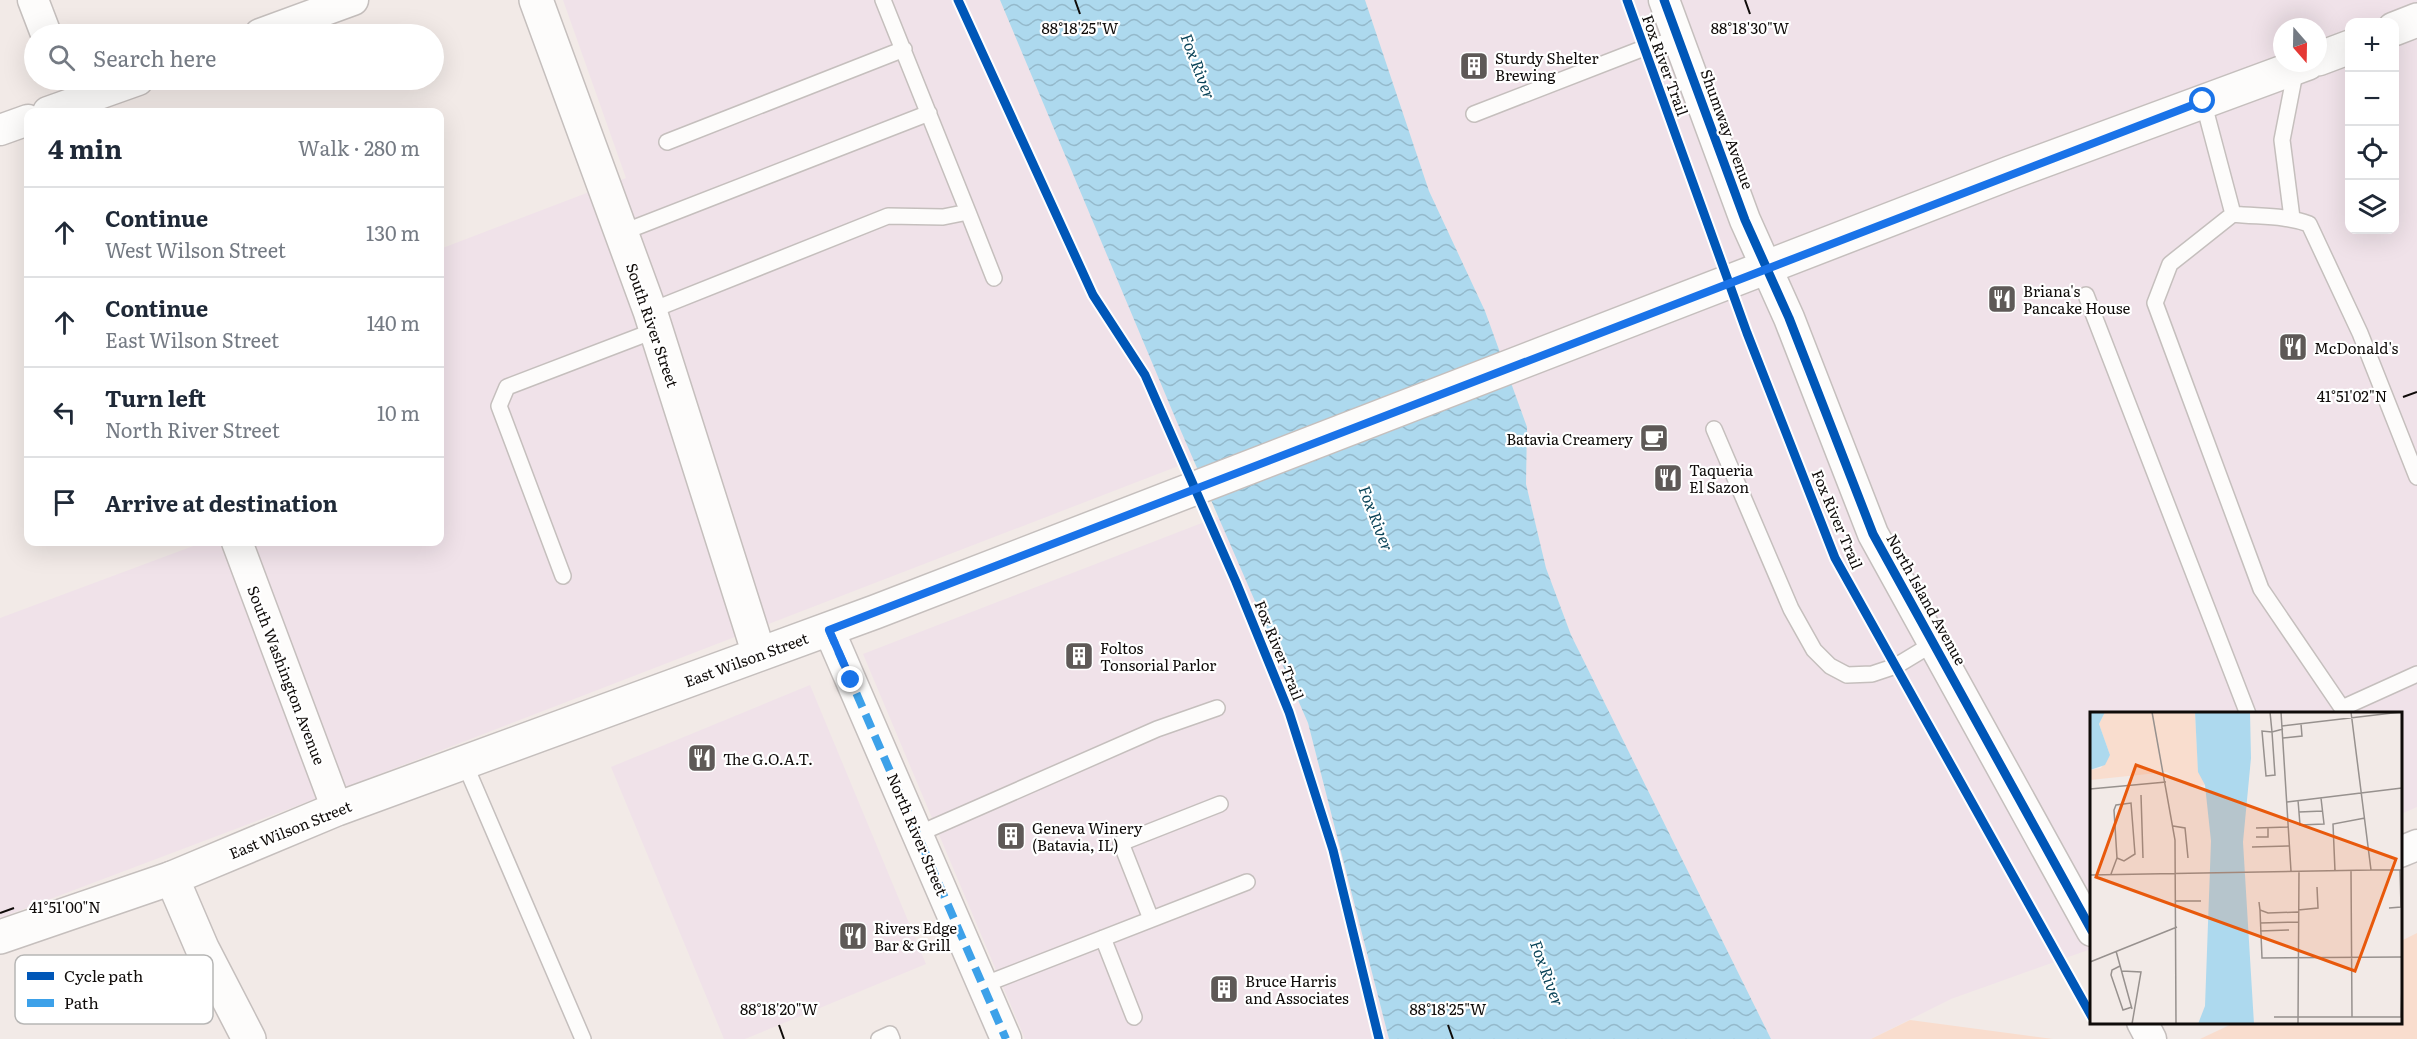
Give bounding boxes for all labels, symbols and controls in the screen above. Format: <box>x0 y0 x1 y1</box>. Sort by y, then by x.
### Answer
street label: Fox River Trail <box>1637 11 1695 119</box>
text: 88°18'25"W <box>1042 16 1119 39</box>
text: 88°18'30"W <box>1711 16 1790 39</box>
north arrow <box>2273 18 2327 72</box>
map controls <box>2345 18 2399 234</box>
button: + <box>2345 18 2399 72</box>
search box <box>24 24 444 90</box>
water label: Fox River <box>1176 30 1222 102</box>
icon: search <box>45 41 78 74</box>
text: Search here <box>93 41 216 74</box>
place label: Sturdy Shelter Brewing <box>1495 46 1598 86</box>
building icon: Sturdy Shelter Brewing <box>1458 50 1490 82</box>
street label: Shumway Avenue <box>1696 66 1760 192</box>
button: − <box>2345 72 2399 126</box>
route start <box>2189 87 2215 113</box>
button: locate <box>2345 126 2399 180</box>
text: 4 min <box>48 128 122 167</box>
text: Walk · 280 m <box>298 132 420 162</box>
button: layers <box>2345 180 2399 234</box>
text: Continue <box>105 201 208 234</box>
icon: ahead <box>48 216 81 249</box>
text: 130 m <box>366 217 420 247</box>
text: West Wilson Street <box>105 234 286 264</box>
street label: South River Street <box>621 260 685 390</box>
place label: Briana's Pancake House <box>2023 279 2131 319</box>
restaurant icon: Briana's Pancake House <box>1986 283 2018 315</box>
text: Continue <box>105 291 208 324</box>
icon: ahead <box>48 306 81 339</box>
text: 140 m <box>367 307 420 337</box>
text: East Wilson Street <box>105 324 279 354</box>
restaurant icon: McDonald's <box>2277 331 2309 363</box>
place label: McDonald's <box>2314 336 2398 359</box>
text: Turn left <box>105 381 206 414</box>
text: 41°51'02"N <box>2317 384 2387 407</box>
icon: left <box>48 396 81 429</box>
text: 10 m <box>377 397 420 427</box>
text: North River Street <box>105 414 280 444</box>
cafe icon: Batavia Creamery <box>1638 422 1670 454</box>
place label: Batavia Creamery <box>1506 427 1633 450</box>
place label: Taqueria El Sazon <box>1689 458 1754 498</box>
restaurant icon: Taqueria El Sazon <box>1652 462 1684 494</box>
street label: Fox River Trail <box>1807 466 1869 572</box>
water label: Fox River <box>1354 482 1400 554</box>
icon: arrive <box>48 486 81 519</box>
text: Arrive at destination <box>105 486 338 519</box>
street label: North Island Avenue <box>1881 529 1973 669</box>
street label: South Washington Avenue <box>242 582 332 768</box>
street label: Fox River Trail <box>1249 596 1311 704</box>
street label: East Wilson Street <box>681 626 811 692</box>
place label: Foltos Tonsorial Parlor <box>1100 636 1216 676</box>
building icon: Foltos Tonsorial Parlor <box>1063 640 1095 672</box>
route end <box>837 666 863 692</box>
inset map <box>2090 712 2402 1024</box>
restaurant icon: The G.O.A.T. <box>686 742 718 774</box>
place label: The G.O.A.T. <box>723 747 813 770</box>
street label: North River Street <box>882 769 954 899</box>
street label: East Wilson Street <box>225 794 355 864</box>
place label: Geneva Winery (Batavia, IL) <box>1032 816 1143 856</box>
building icon: Geneva Winery (Batavia, IL) <box>995 820 1027 852</box>
text: 41°51'00"N <box>29 895 101 918</box>
place label: Rivers Edge Bar & Grill <box>874 916 957 956</box>
restaurant icon: Rivers Edge Bar & Grill <box>837 920 869 952</box>
water label: Fox River <box>1525 937 1571 1009</box>
legend <box>15 955 213 1024</box>
text: Cycle path <box>64 963 144 987</box>
place label: Bruce Harris and Associates <box>1245 969 1349 1009</box>
building icon: Bruce Harris and Associates <box>1208 973 1240 1005</box>
text: Path <box>64 990 99 1014</box>
text: 88°18'20"W <box>740 997 819 1020</box>
text: 88°18'25"W <box>1410 997 1487 1020</box>

